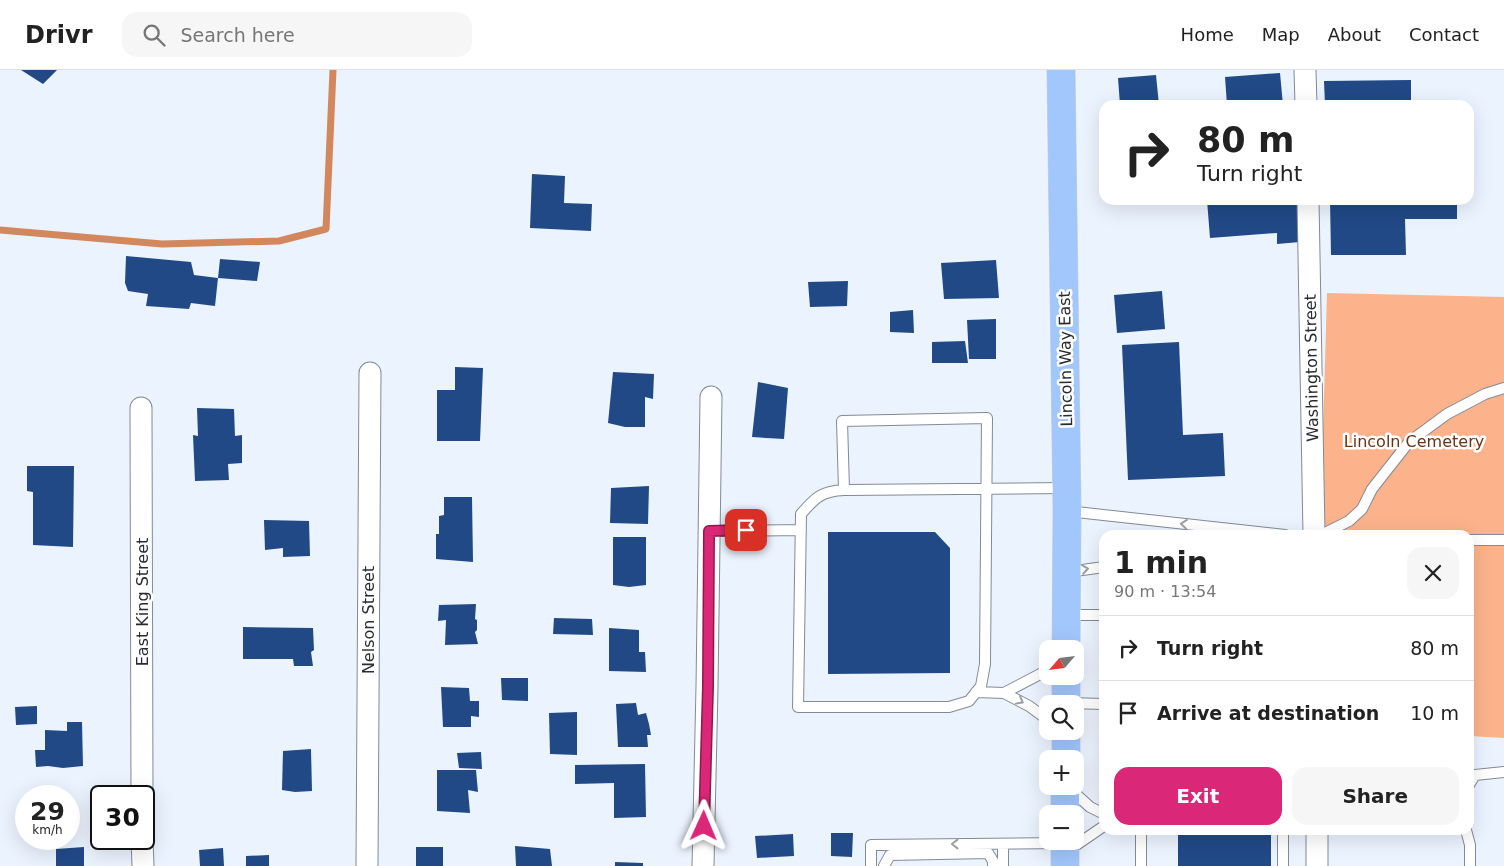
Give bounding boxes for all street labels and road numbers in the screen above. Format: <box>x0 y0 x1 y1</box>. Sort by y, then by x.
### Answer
street label: Lincoln Way East <box>1055 291 1076 427</box>
street label: Washington Street <box>1301 294 1322 442</box>
street label: East King Street <box>133 538 152 666</box>
street label: Nelson Street <box>359 566 378 674</box>

